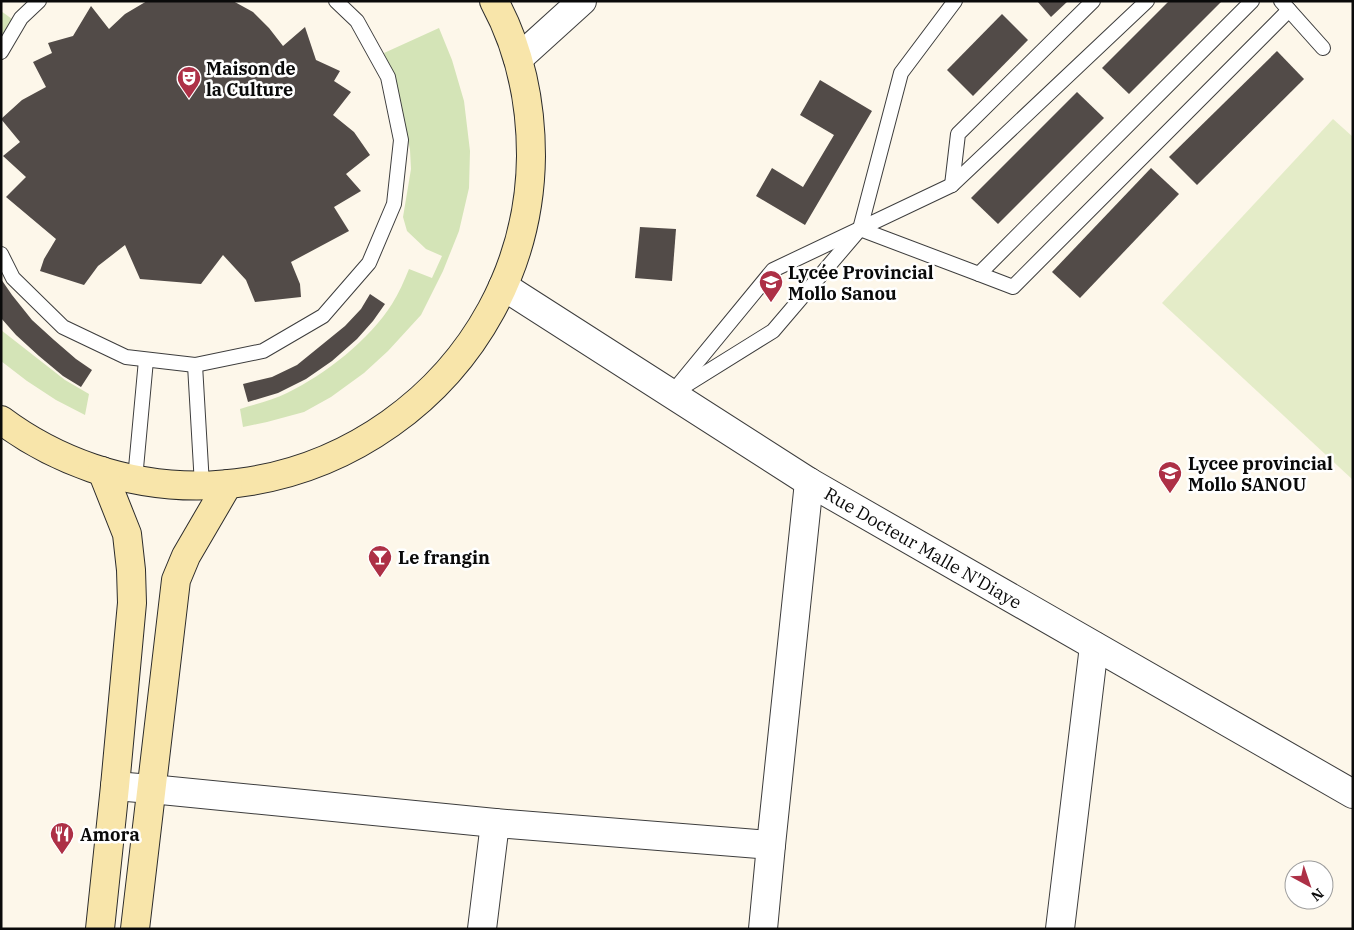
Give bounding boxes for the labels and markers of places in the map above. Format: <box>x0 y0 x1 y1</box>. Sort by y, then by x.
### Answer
place label: Maison de la Culture <box>206 57 296 101</box>
theatre icon: Maison de la Culture <box>176 65 202 99</box>
place label: Lycée Provincial Mollo Sanou <box>788 261 934 305</box>
school or university icon: Lycée Provincial Mollo Sanou <box>758 269 784 303</box>
place label: Lycee provincial Mollo SANOU <box>1188 452 1333 496</box>
school or university icon: Lycee provincial Mollo SANOU <box>1157 460 1183 494</box>
bar icon: Le frangin <box>367 544 393 578</box>
place label: Le frangin <box>398 546 490 569</box>
restaurant icon: Amora <box>49 821 75 855</box>
place label: Amora <box>80 823 140 846</box>

